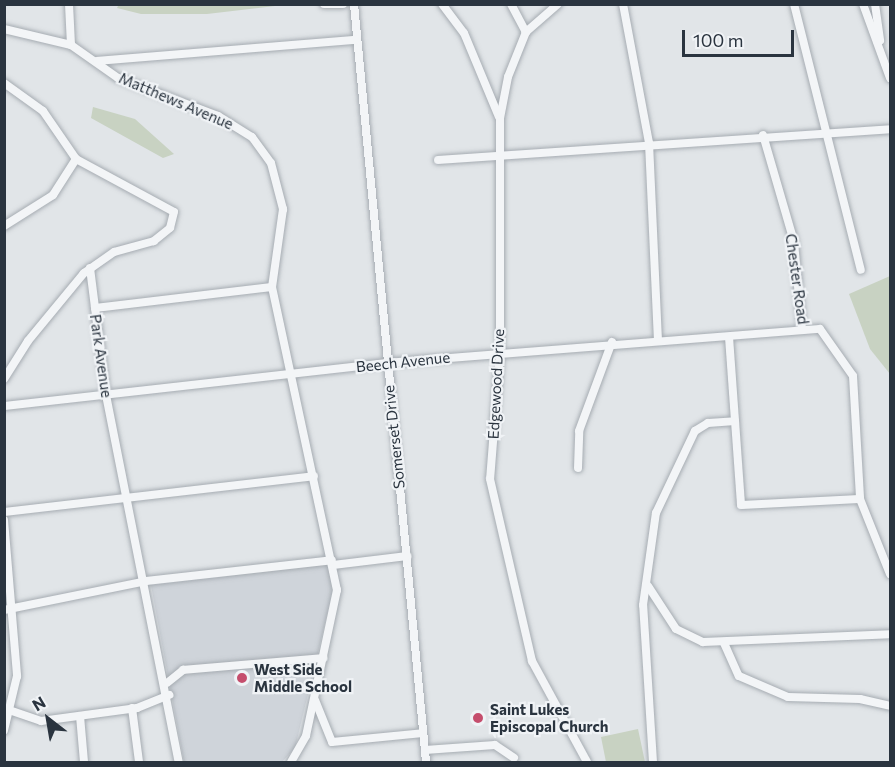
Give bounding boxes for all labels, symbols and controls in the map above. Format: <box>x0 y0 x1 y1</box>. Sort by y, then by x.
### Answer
scale bar <box>685 18 798 56</box>
text: 100 m <box>693 29 743 51</box>
street label: Matthews Avenue <box>116 69 236 133</box>
street label: Chester Road <box>782 232 812 326</box>
street label: Park Avenue <box>86 313 116 399</box>
street label: Edgewood Drive <box>484 328 508 440</box>
street label: Beech Avenue <box>355 348 451 376</box>
street label: Somerset Drive <box>380 384 408 490</box>
place label: West Side Middle School <box>254 660 352 695</box>
marker: West Side Middle School <box>235 671 249 685</box>
north arrow <box>18 689 78 749</box>
text: N <box>28 692 49 714</box>
place label: Saint Lukes Episcopal Church <box>490 700 608 735</box>
marker: Saint Lukes Episcopal Church <box>471 711 485 725</box>

